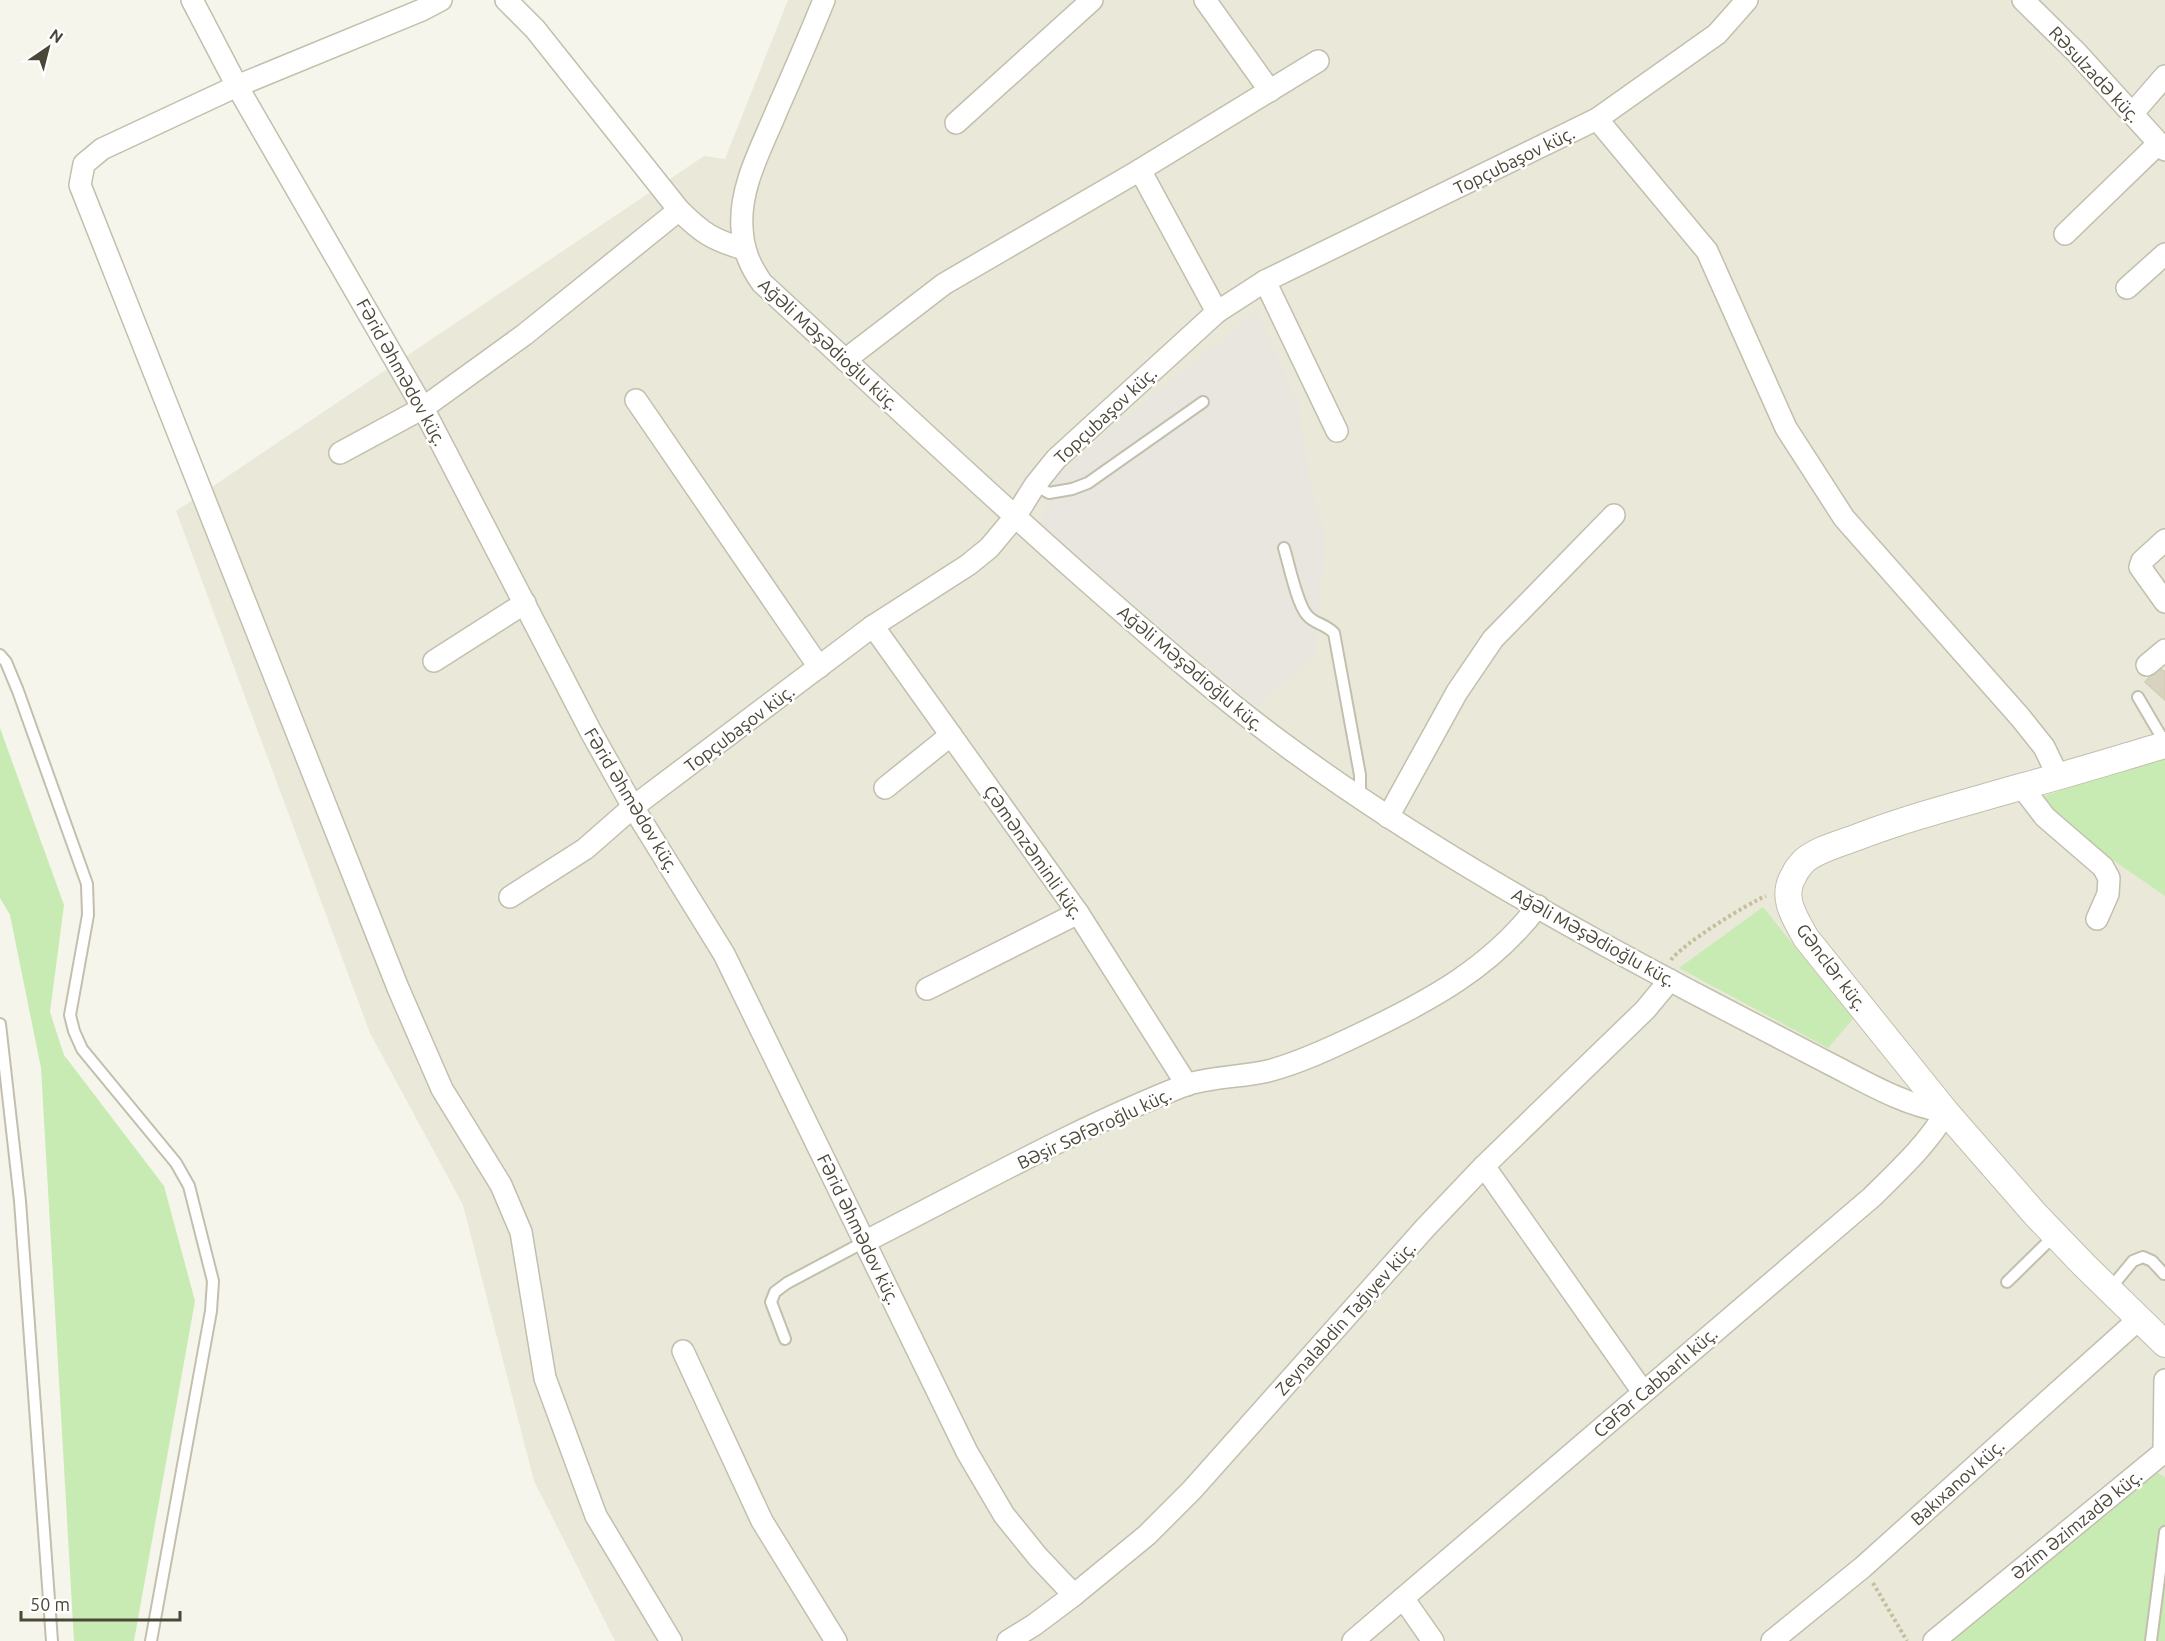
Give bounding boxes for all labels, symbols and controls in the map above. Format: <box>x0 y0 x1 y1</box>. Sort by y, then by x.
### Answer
north arrow <box>18 18 78 78</box>
street label: Rəsulzadə küç. <box>2046 22 2144 126</box>
text: N <box>47 25 67 47</box>
street label: Topçubaşov küç. <box>1450 122 1578 198</box>
street label: Ağəli Məşədioğlu küç. <box>755 274 903 414</box>
street label: Fərid Əhmədov küç. <box>353 295 451 449</box>
street label: Topçubaşov küç. <box>1050 363 1160 467</box>
street label: Ağəli Məşədioğlu küç. <box>1114 601 1268 735</box>
street label: Topçubaşov küç. <box>680 680 798 776</box>
street label: Fərid Əhmədov küç. <box>581 724 683 876</box>
street label: Çəmənzəminli küç. <box>980 781 1088 923</box>
street label: Ağəli Məşədioğlu küç. <box>1509 884 1679 990</box>
street label: Gənclər küç. <box>1793 920 1871 1014</box>
street label: Bəşir Səfəroğlu küç. <box>1014 1084 1174 1172</box>
street label: Fərid Əhmədov küç. <box>814 1150 904 1308</box>
street label: Zeynalabdin Tağıyev küç. <box>1271 1237 1419 1399</box>
street label: Cəfər Cabbarlı küç. <box>1589 1323 1721 1441</box>
street label: Bakıxanov küç. <box>1906 1435 2008 1529</box>
street label: Əzim Əzimzadə küç. <box>2006 1465 2146 1583</box>
scale bar <box>21 1584 180 1622</box>
text: 50 m <box>30 1594 70 1614</box>

